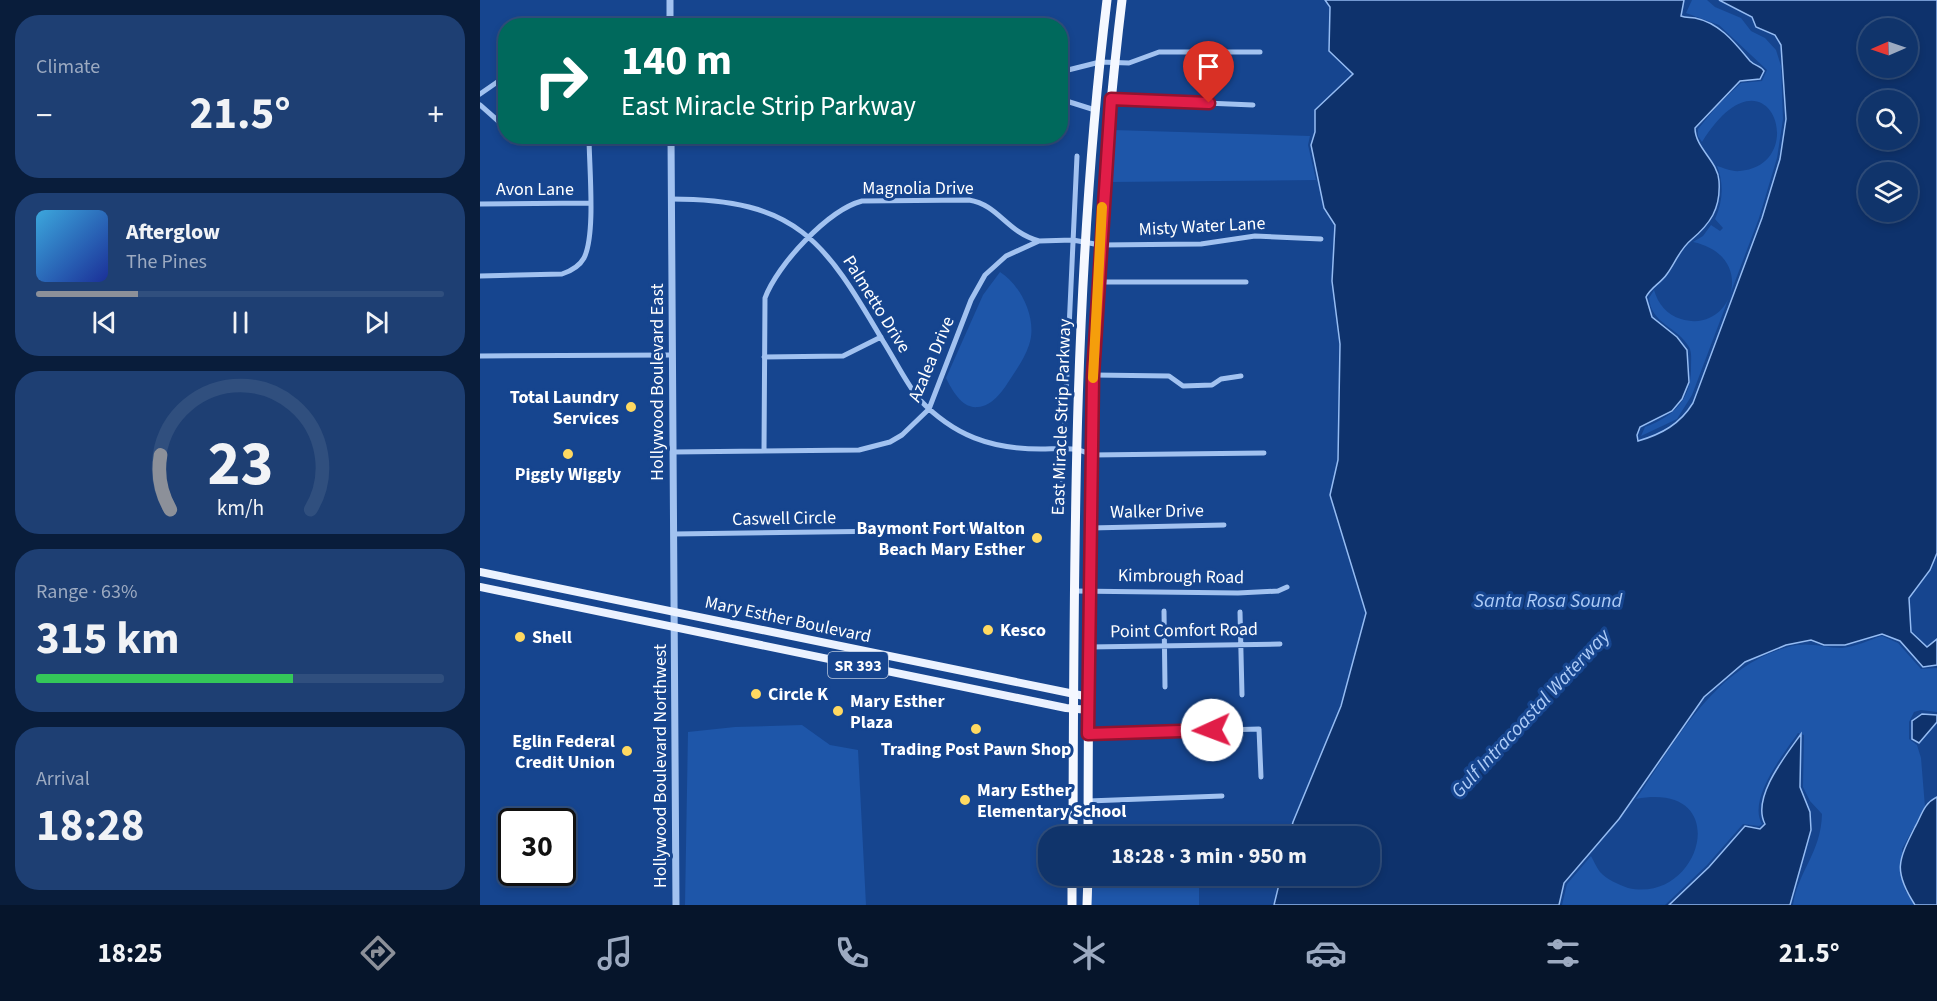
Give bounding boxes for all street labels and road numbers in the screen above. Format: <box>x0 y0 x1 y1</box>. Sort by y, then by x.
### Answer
street label: Magnolia Drive <box>862 176 974 201</box>
street label: Avon Lane <box>496 177 574 202</box>
street label: Misty Water Lane <box>1138 211 1266 242</box>
street label: Palmetto Drive <box>837 251 917 358</box>
street label: Hollywood Boulevard East <box>645 283 670 481</box>
street label: Azalea Drive <box>902 312 961 406</box>
street label: East Miracle Strip Parkway <box>1046 318 1077 516</box>
street label: Walker Drive <box>1110 498 1204 525</box>
street label: Caswell Circle <box>732 505 836 532</box>
street label: Kimbrough Road <box>1118 563 1244 590</box>
street label: Mary Esther Boulevard <box>703 590 873 649</box>
street label: Point Comfort Road <box>1110 617 1258 644</box>
street label: Hollywood Boulevard Northwest <box>648 644 673 888</box>
road number: SR 393 <box>828 652 888 678</box>

